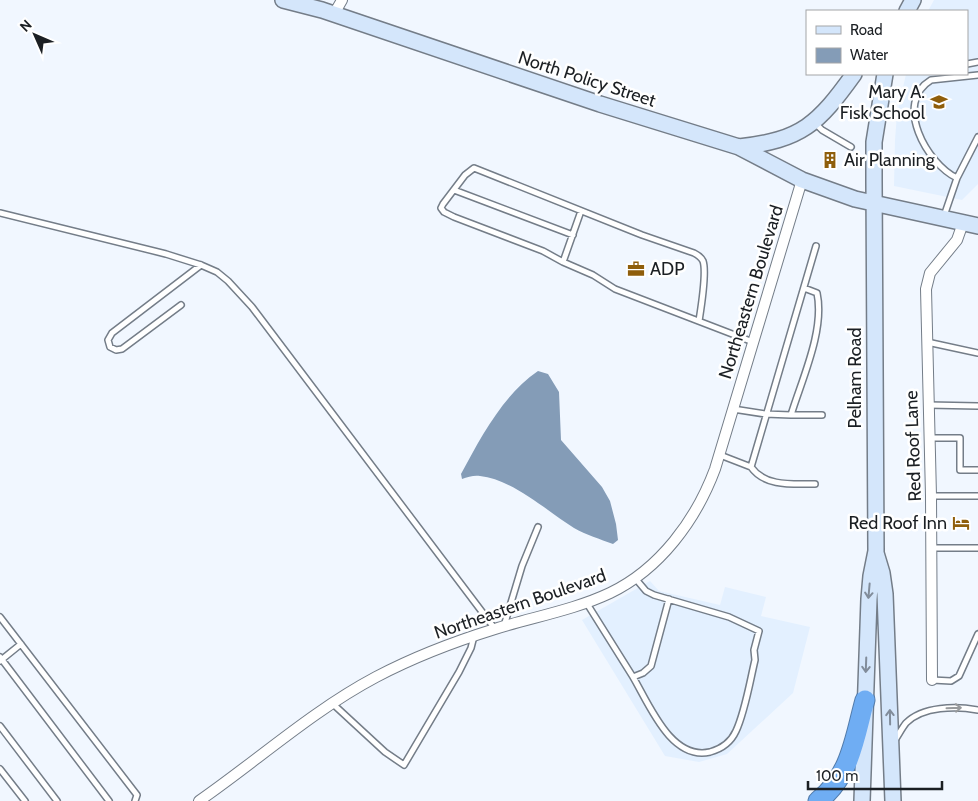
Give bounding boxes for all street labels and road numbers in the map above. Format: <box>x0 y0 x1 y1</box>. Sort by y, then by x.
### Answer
street label: North Policy Street <box>515 46 659 112</box>
street label: Northeastern Boulevard <box>714 203 788 381</box>
street label: Pelham Road <box>844 328 866 428</box>
street label: Red Roof Lane <box>900 390 926 502</box>
street label: Northeastern Boulevard <box>431 564 609 644</box>

